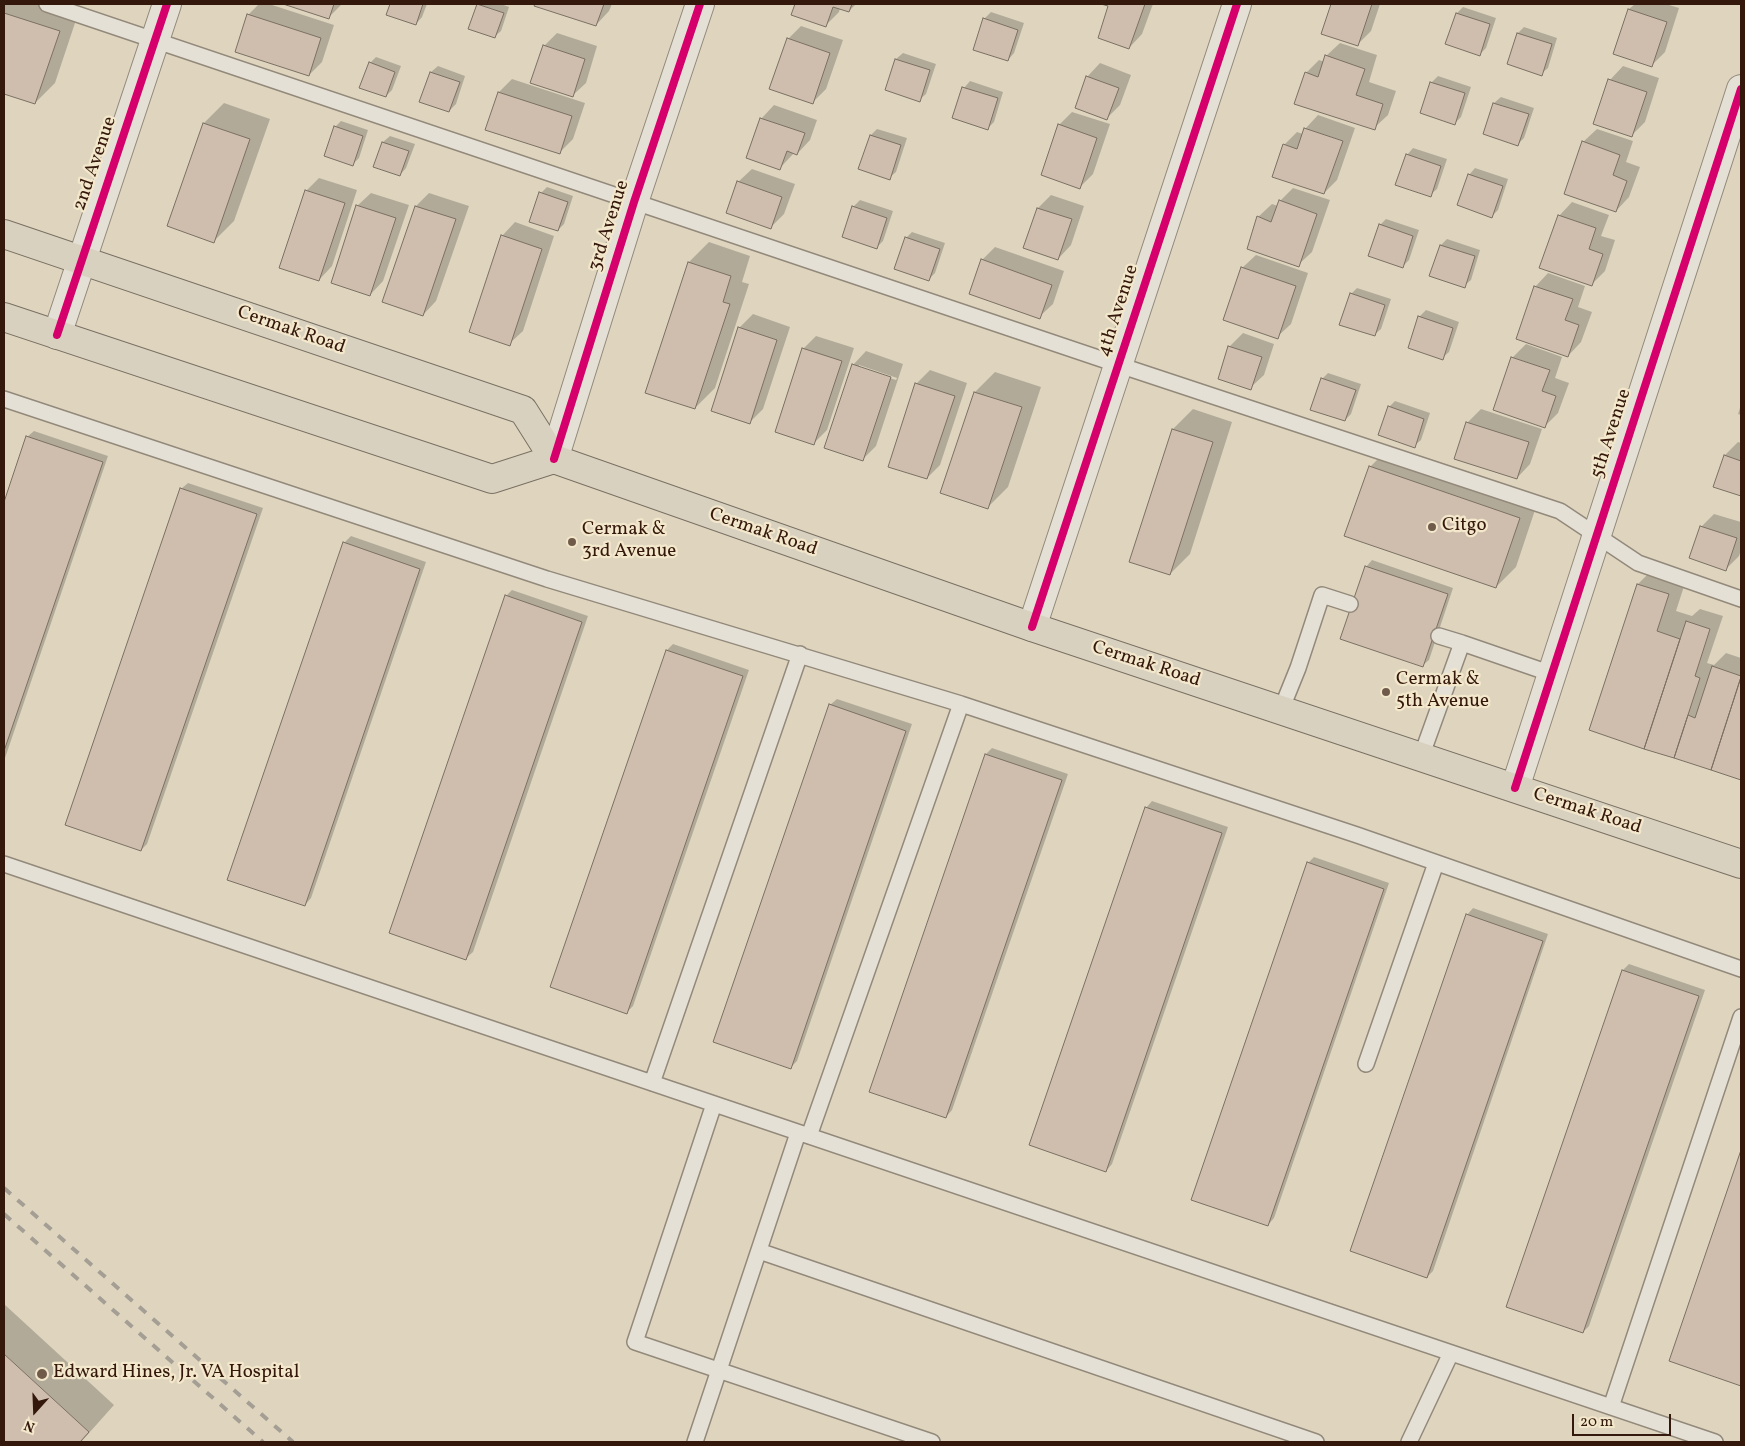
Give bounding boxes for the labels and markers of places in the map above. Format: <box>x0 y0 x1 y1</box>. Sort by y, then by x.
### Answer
place label: Citgo <box>1442 516 1487 538</box>
place label: Cermak & 3rd Avenue <box>582 520 676 564</box>
marker: Citgo <box>1426 521 1438 533</box>
marker: Cermak & 3rd Avenue <box>566 536 578 548</box>
place label: Cermak & 5th Avenue <box>1396 670 1489 714</box>
marker: Cermak & 5th Avenue <box>1380 686 1392 698</box>
place label: Edward Hines, Jr. VA Hospital <box>53 1363 299 1385</box>
marker: Edward Hines, Jr. VA Hospital <box>35 1367 49 1381</box>

